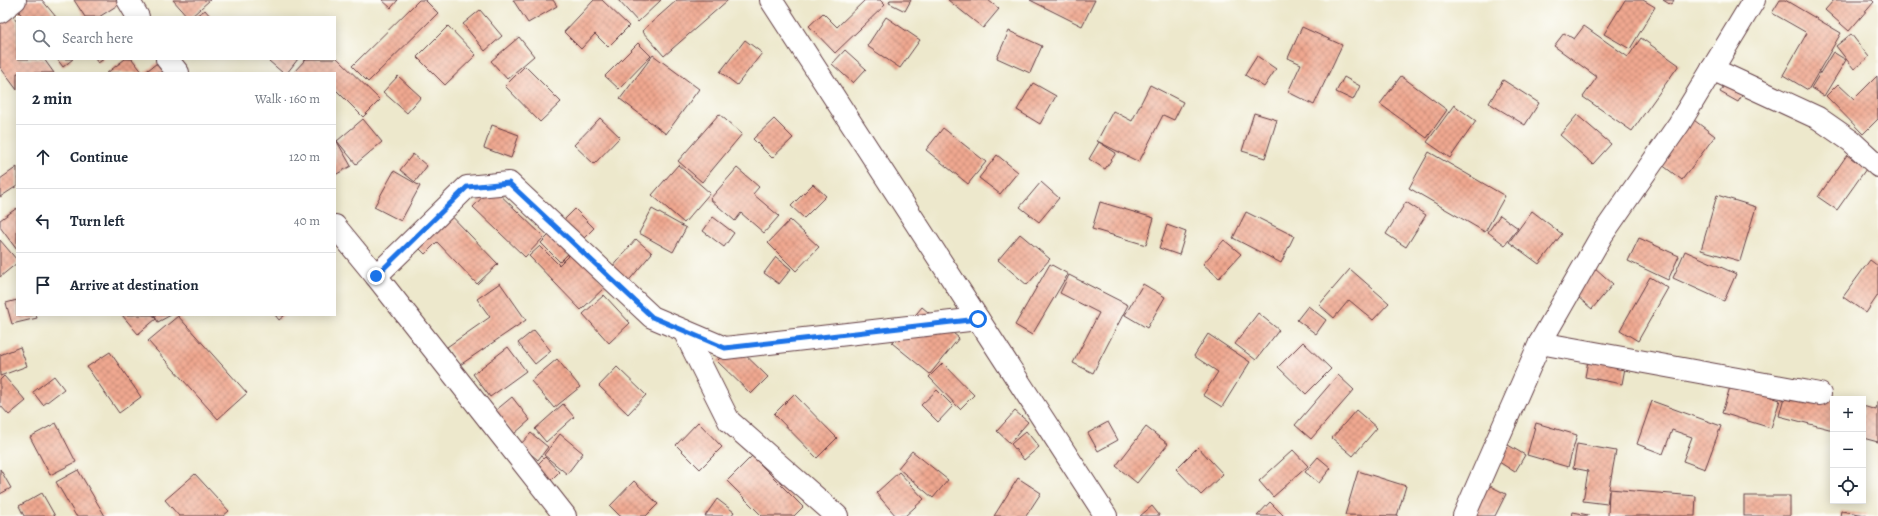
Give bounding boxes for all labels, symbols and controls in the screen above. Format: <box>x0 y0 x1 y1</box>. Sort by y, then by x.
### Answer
search box <box>16 16 336 60</box>
icon: search <box>30 27 52 49</box>
text: Search here <box>62 28 133 48</box>
text: 2 min <box>32 87 72 110</box>
text: Walk · 160 m <box>255 90 320 107</box>
icon: ahead <box>32 146 54 168</box>
text: Continue <box>70 147 128 167</box>
text: 120 m <box>289 148 320 165</box>
icon: left <box>32 210 54 232</box>
text: Turn left <box>70 211 125 231</box>
text: 40 m <box>294 212 320 229</box>
route end <box>367 267 385 285</box>
icon: arrive <box>32 274 54 296</box>
text: Arrive at destination <box>70 275 199 295</box>
route start <box>969 310 987 328</box>
map controls <box>1830 396 1866 504</box>
button: + <box>1830 396 1866 432</box>
button: − <box>1830 432 1866 468</box>
button: locate <box>1830 468 1866 504</box>

